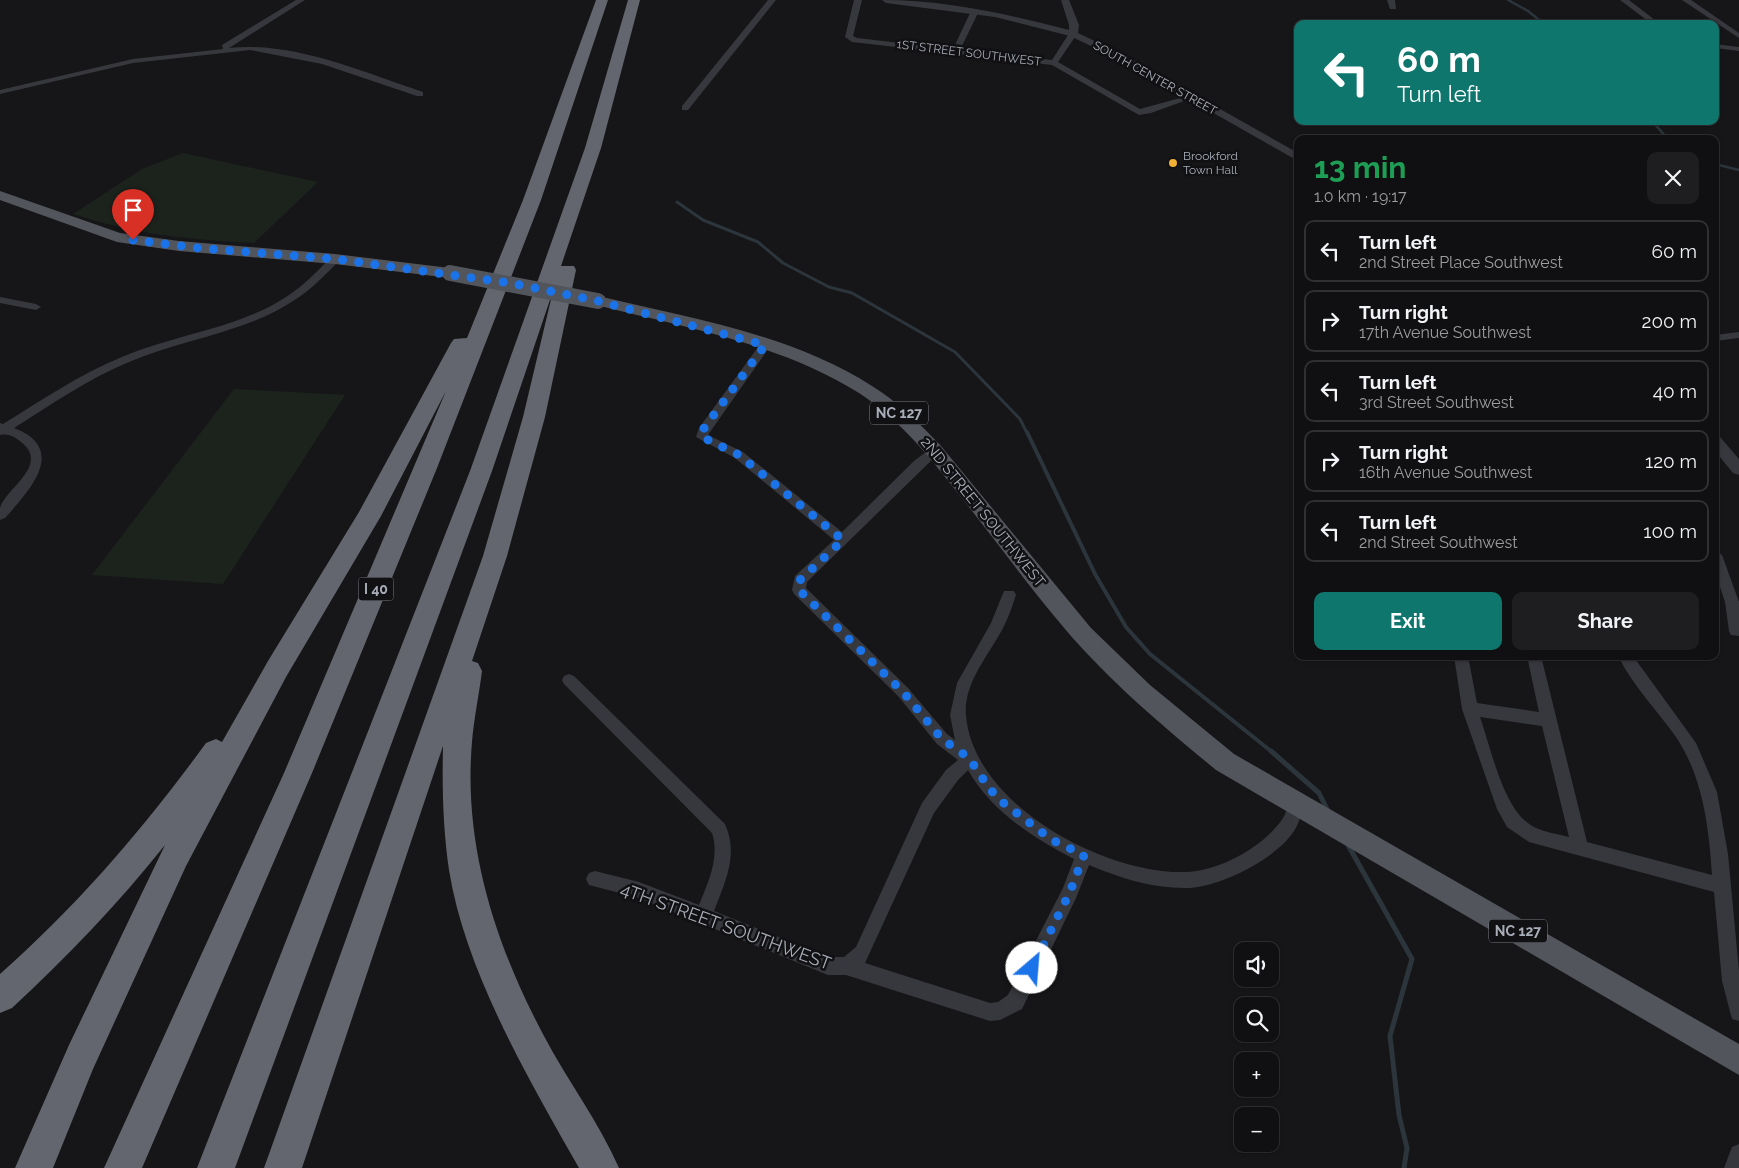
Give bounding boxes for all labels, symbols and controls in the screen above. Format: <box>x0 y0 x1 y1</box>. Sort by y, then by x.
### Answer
street label: 1ST STREET SOUTHWEST <box>896 37 1043 69</box>
street label: SOUTH CENTER STREET <box>1091 38 1220 118</box>
text: 60 m <box>1397 39 1481 80</box>
icon: left <box>1314 40 1379 105</box>
text: Turn left <box>1397 81 1481 107</box>
place label: Brookford Town Hall <box>1183 149 1238 177</box>
text: 13 min <box>1314 150 1406 185</box>
button: close <box>1647 152 1699 204</box>
marker: Brookford Town Hall <box>1167 157 1179 169</box>
text: 1.0 km · 19:17 <box>1314 187 1407 206</box>
pin <box>112 189 154 240</box>
icon: arrive <box>119 196 147 224</box>
text: Turn left <box>1359 231 1436 253</box>
icon: left <box>1316 237 1344 265</box>
text: 60 m <box>1652 240 1697 262</box>
text: 2nd Street Place Southwest <box>1359 253 1563 272</box>
text: Turn right <box>1359 301 1448 323</box>
icon: right <box>1316 307 1344 335</box>
text: 200 m <box>1642 310 1697 332</box>
text: 17th Avenue Southwest <box>1359 323 1531 342</box>
text: Turn left <box>1359 371 1436 393</box>
icon: left <box>1316 377 1344 405</box>
text: 40 m <box>1653 380 1697 402</box>
text: 3rd Street Southwest <box>1359 393 1514 412</box>
road number: NC 127 <box>870 402 928 424</box>
street label: 2ND STREET SOUTHWEST <box>917 433 1049 591</box>
text: Turn right <box>1359 441 1448 463</box>
icon: right <box>1316 447 1344 475</box>
text: 120 m <box>1645 450 1697 472</box>
text: 16th Avenue Southwest <box>1359 463 1532 482</box>
text: Turn left <box>1359 511 1436 533</box>
icon: left <box>1316 517 1344 545</box>
text: 100 m <box>1643 520 1697 542</box>
text: 2nd Street Southwest <box>1359 533 1518 552</box>
road number: I 40 <box>358 578 394 600</box>
button: Exit <box>1314 592 1502 650</box>
button: Share <box>1512 592 1699 650</box>
street label: 4TH STREET SOUTHWEST <box>618 878 834 974</box>
road number: NC 127 <box>1489 919 1547 942</box>
position arrow <box>1005 941 1057 993</box>
map controls <box>1234 942 1279 1152</box>
button: sound <box>1234 942 1279 987</box>
button: search <box>1234 997 1279 1042</box>
button: + <box>1234 1052 1279 1097</box>
button: − <box>1234 1107 1279 1152</box>

